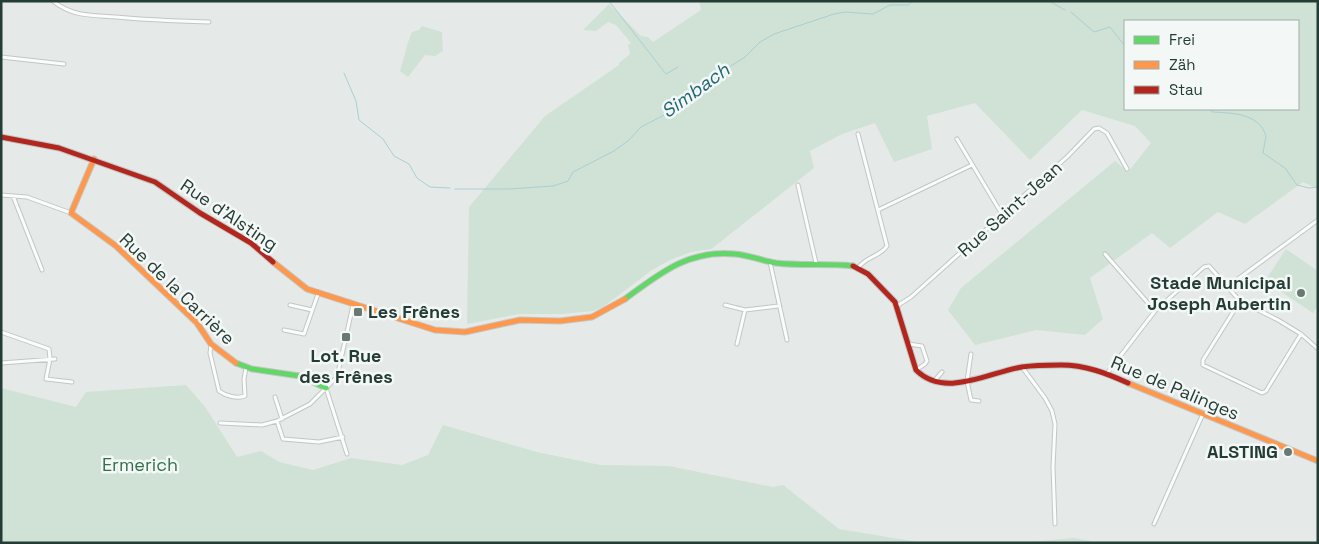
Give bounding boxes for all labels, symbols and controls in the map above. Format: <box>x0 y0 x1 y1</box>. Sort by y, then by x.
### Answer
legend <box>1124 20 1299 110</box>
text: Frei <box>1169 30 1195 49</box>
text: Zäh <box>1169 55 1195 74</box>
water label: Simbach <box>656 57 735 124</box>
text: Stau <box>1169 80 1203 99</box>
street label: Rue Saint-Jean <box>953 156 1067 262</box>
street label: Rue d'Alsting <box>176 174 282 256</box>
street label: Rue de la Carrière <box>115 228 240 350</box>
place label: Stade Municipal Joseph Aubertin <box>1147 271 1291 315</box>
marker: Stade Municipal Joseph Aubertin <box>1295 287 1307 299</box>
place label: Les Frênes <box>368 300 460 323</box>
marker: Les Frênes <box>352 306 364 318</box>
marker: Lot. Rue des Frênes <box>340 331 352 343</box>
place label: Lot. Rue des Frênes <box>299 344 393 388</box>
street label: Rue de Palinges <box>1108 350 1243 425</box>
place label: ALSTING <box>1207 440 1278 463</box>
marker: ALSTING <box>1282 446 1294 458</box>
park label: Ermerich <box>102 453 178 476</box>

